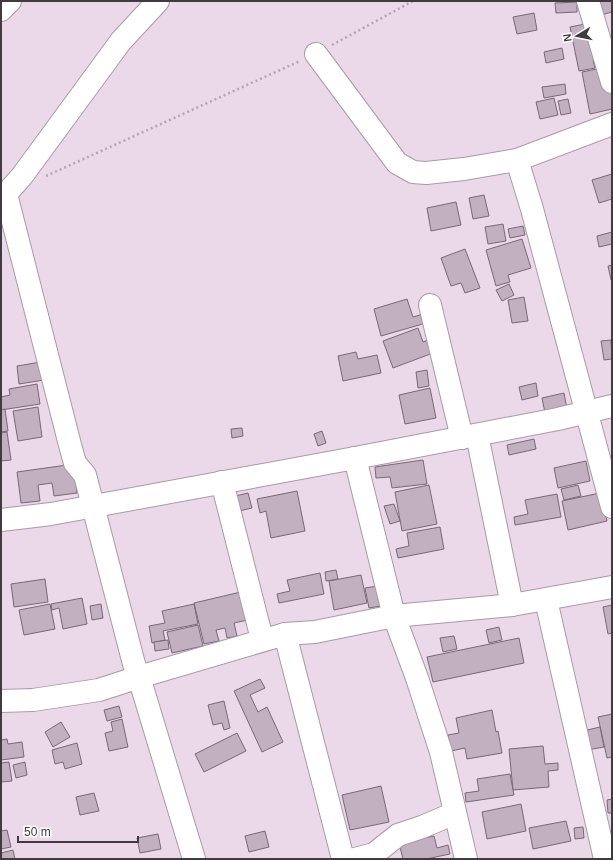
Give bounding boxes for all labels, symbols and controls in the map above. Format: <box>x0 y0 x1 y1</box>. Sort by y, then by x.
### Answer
north arrow <box>557 16 597 56</box>
text: N <box>561 33 574 43</box>
scale bar <box>18 818 138 844</box>
text: 50 m <box>24 825 51 839</box>

